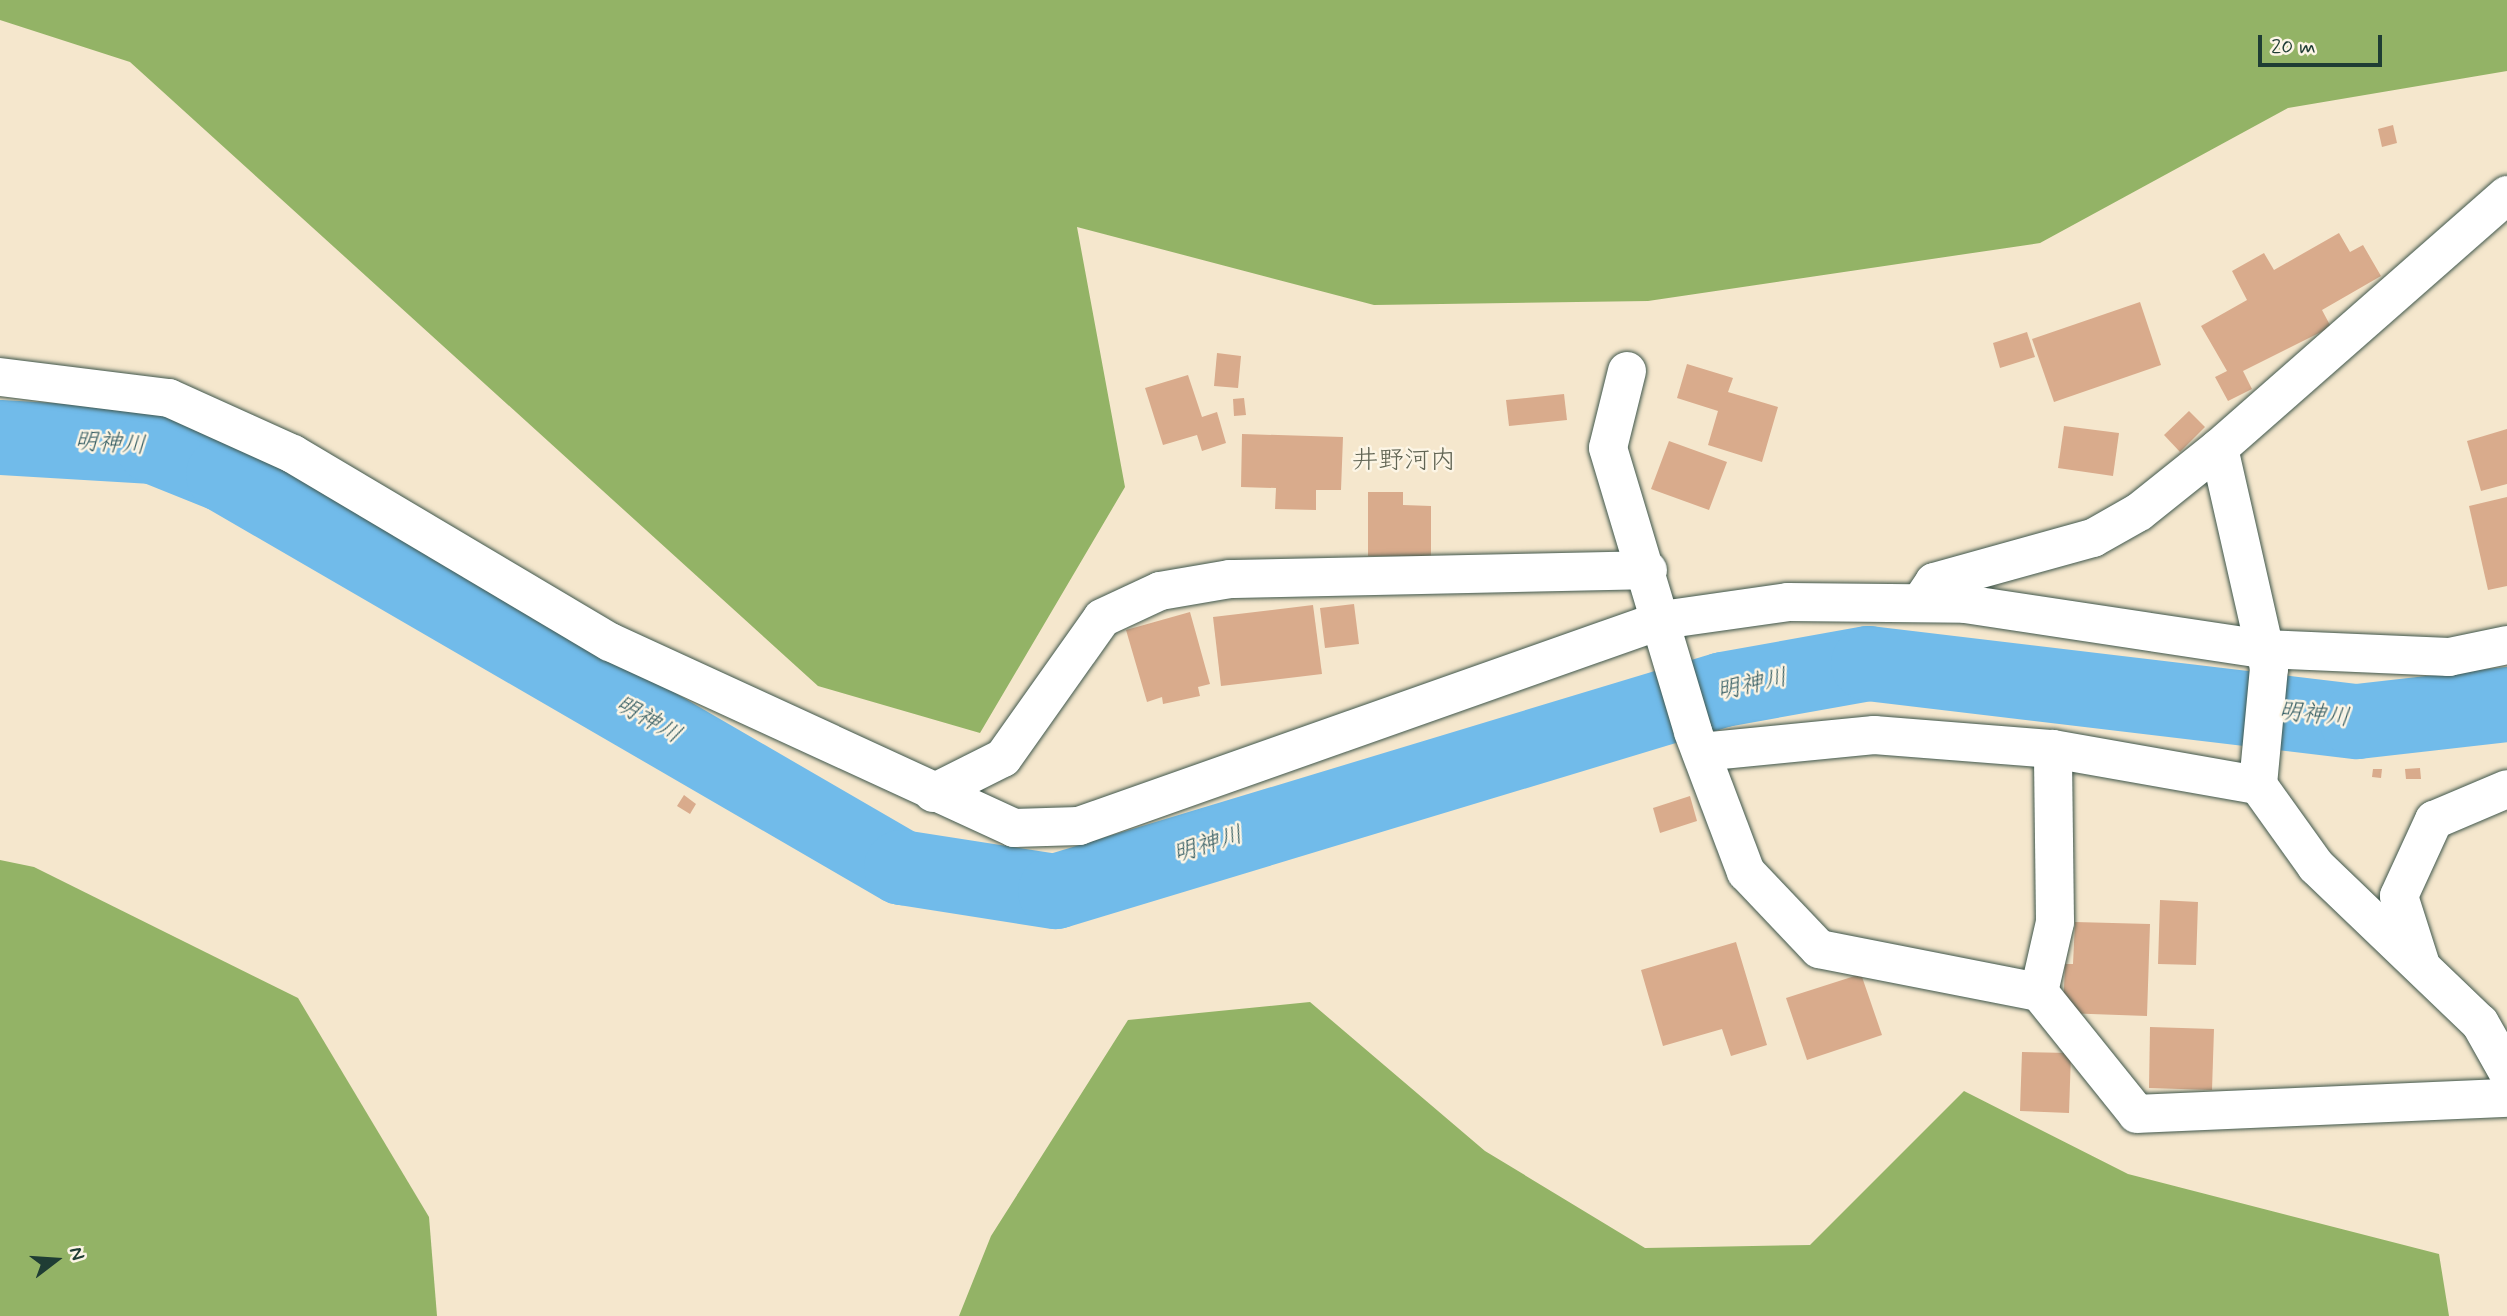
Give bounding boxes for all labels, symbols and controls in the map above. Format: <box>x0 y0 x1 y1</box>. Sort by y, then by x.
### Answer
scale bar <box>2262 21 2386 65</box>
text: 20 m <box>2271 33 2316 61</box>
water label: 明神川 <box>73 427 147 461</box>
district label: 井野河内 <box>1352 446 1456 478</box>
water label: 明神川 <box>1714 663 1790 707</box>
water label: 明神川 <box>610 690 686 750</box>
water label: 明神川 <box>2277 697 2351 733</box>
water label: 明神川 <box>1169 821 1247 869</box>
north arrow <box>21 1225 91 1295</box>
text: N <box>63 1244 90 1263</box>

